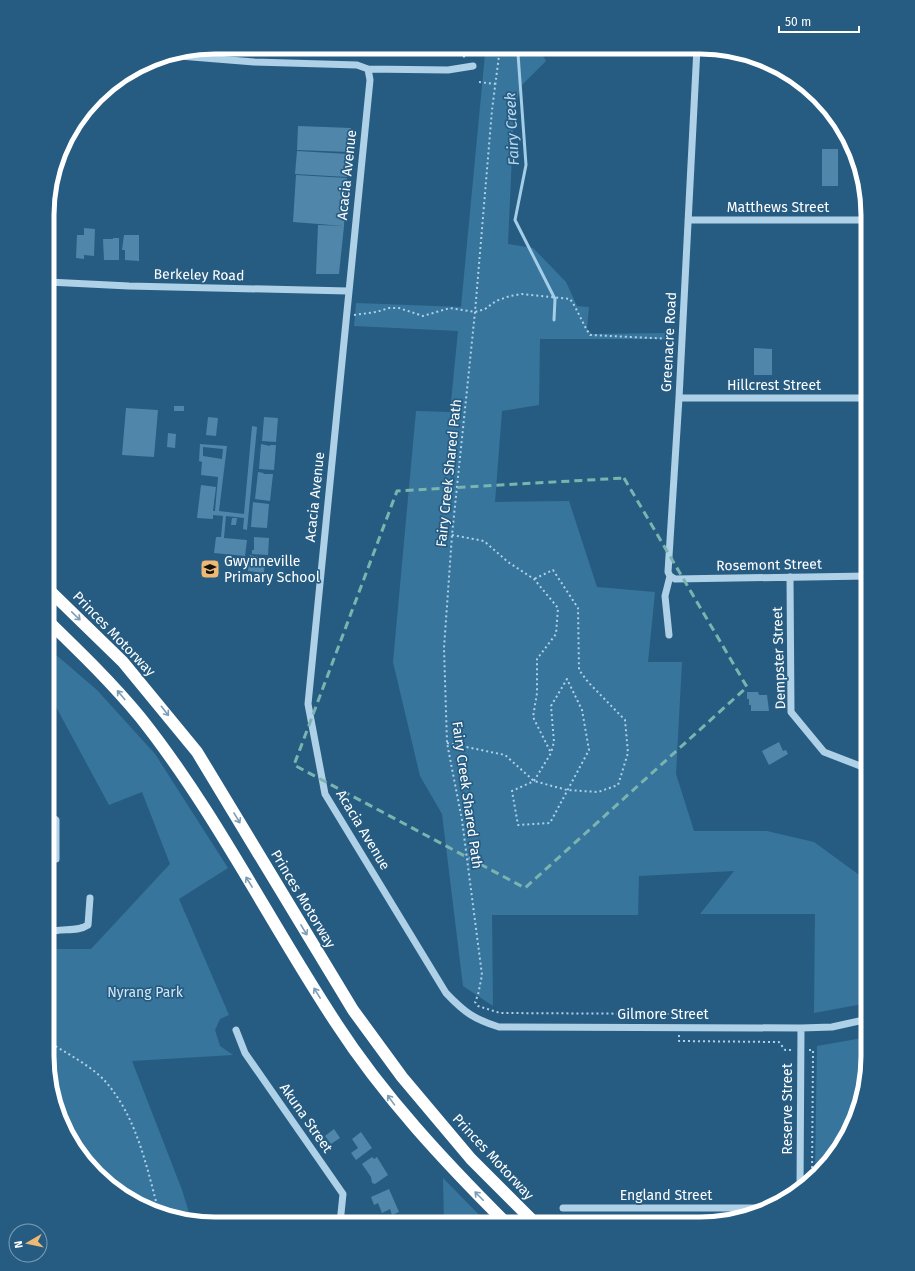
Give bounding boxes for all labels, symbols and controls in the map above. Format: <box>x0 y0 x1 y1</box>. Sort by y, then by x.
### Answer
scale bar <box>779 8 859 34</box>
text: 50 m <box>785 15 811 29</box>
water label: Fairy Creek <box>501 92 523 166</box>
street label: Acacia Avenue <box>334 129 360 221</box>
street label: Matthews Street <box>727 199 830 216</box>
street label: Berkeley Road <box>153 266 245 284</box>
street label: Greenacre Road <box>658 292 680 392</box>
street label: Hillcrest Street <box>727 377 822 394</box>
street label: Fairy Creek Shared Path <box>433 398 465 548</box>
street label: Acacia Avenue <box>302 451 328 543</box>
place label: Gwynneville Primary School <box>224 553 320 586</box>
street label: Rosemont Street <box>716 556 823 574</box>
school or university icon: Gwynneville Primary School <box>199 558 221 580</box>
street label: Princes Motorway <box>69 588 159 680</box>
street label: Dempster Street <box>769 605 789 710</box>
one-way arrow <box>71 611 81 621</box>
one-way arrow <box>117 689 126 700</box>
one-way arrow <box>160 705 169 716</box>
street label: Fairy Creek Shared Path <box>448 720 486 870</box>
street label: Acacia Avenue <box>332 787 394 873</box>
one-way arrow <box>233 812 241 823</box>
street label: Princes Motorway <box>267 847 339 951</box>
one-way arrow <box>245 877 253 888</box>
one-way arrow <box>301 924 309 936</box>
park label: Nyrang Park <box>107 984 184 1001</box>
one-way arrow <box>313 988 321 999</box>
street label: Gilmore Street <box>617 1006 710 1023</box>
street label: Reserve Street <box>779 1062 796 1155</box>
street label: Akuna Street <box>276 1080 337 1157</box>
one-way arrow <box>387 1094 395 1105</box>
street label: Princes Motorway <box>449 1110 537 1204</box>
street label: England Street <box>620 1187 713 1204</box>
one-way arrow <box>474 1191 484 1201</box>
north arrow <box>8 1223 48 1263</box>
text: N <box>12 1240 26 1249</box>

